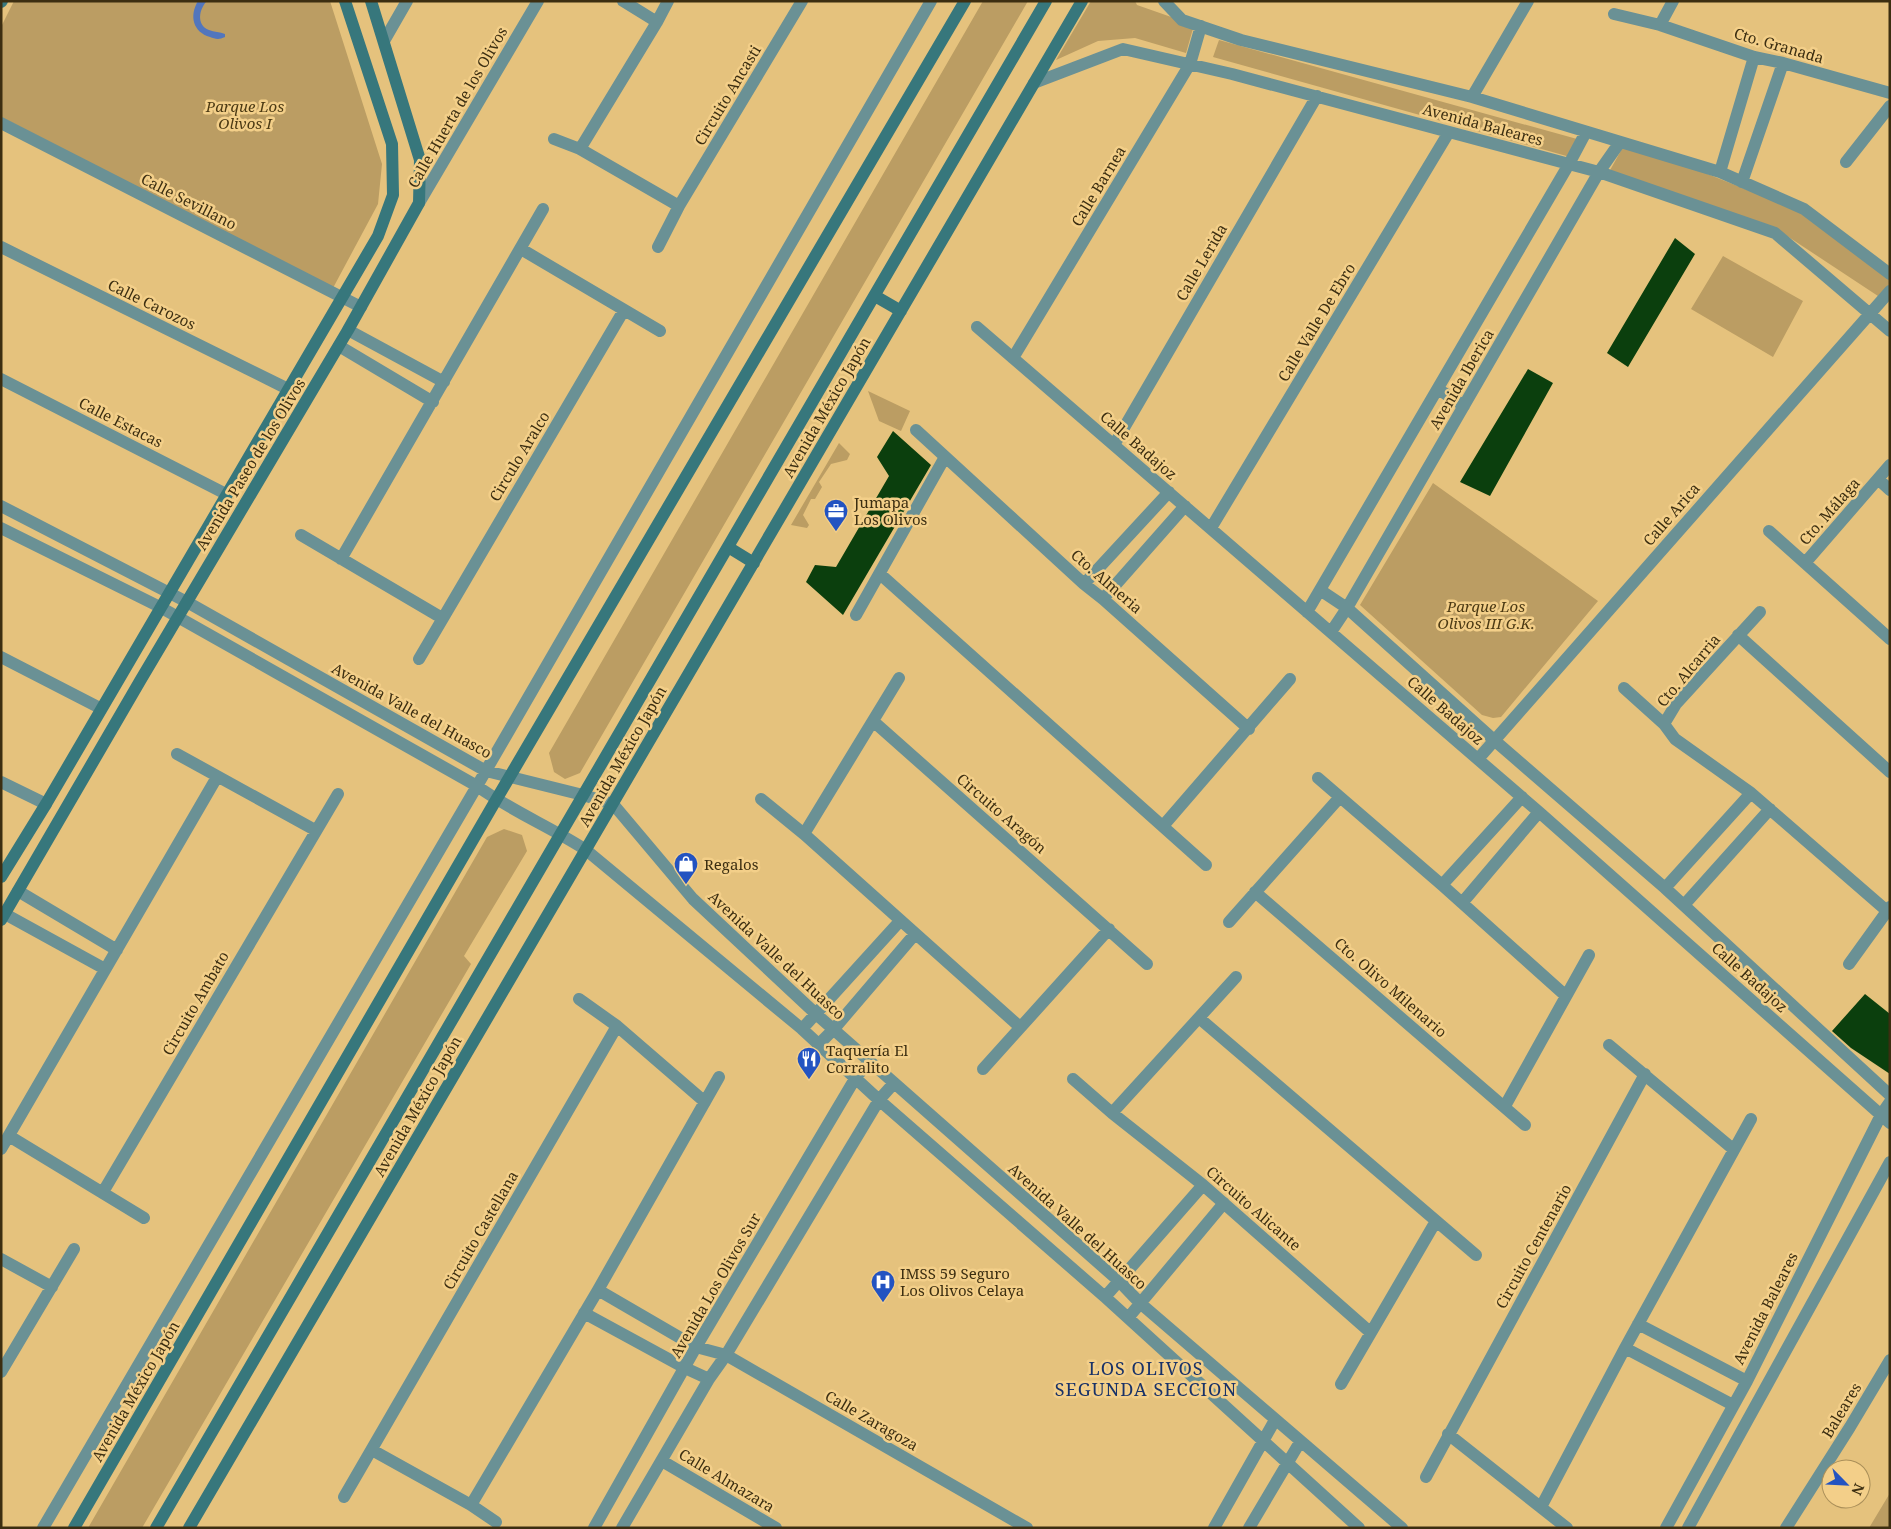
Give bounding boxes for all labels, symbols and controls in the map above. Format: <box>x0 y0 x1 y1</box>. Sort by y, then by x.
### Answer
street label: Calle Huerta de los Olivos <box>403 23 511 191</box>
street label: Cto. Granada <box>1732 23 1826 67</box>
street label: Circuito Ancasti <box>689 41 765 149</box>
park label: Parque Los Olivos I <box>205 96 284 133</box>
street label: Avenida Baleares <box>1421 98 1546 150</box>
street label: Calle Barnea <box>1066 142 1130 230</box>
street label: Calle Sevillano <box>138 168 240 234</box>
street label: Calle Lerida <box>1171 220 1231 304</box>
street label: Calle Valle De Ebro <box>1273 259 1359 385</box>
street label: Calle Carozos <box>105 274 199 334</box>
street label: Avenida Iberica <box>1424 325 1498 433</box>
street label: Avenida México Japón <box>778 333 875 481</box>
street label: Avenida Paseo de los Olivos <box>191 374 309 554</box>
street label: Calle Estacas <box>76 392 166 452</box>
street label: Calle Badajoz <box>1096 406 1182 484</box>
street label: Circulo Aralco <box>484 407 554 505</box>
street label: Cto. Málaga <box>1794 473 1864 549</box>
street label: Calle Arica <box>1638 478 1704 550</box>
place label: Jumapa Los Olivos <box>853 492 928 529</box>
office icon: Jumapa Los Olivos <box>823 498 849 532</box>
street label: Cto. Almeria <box>1067 544 1147 618</box>
park label: Parque Los Olivos III G.K. <box>1438 596 1534 633</box>
street label: Cto. Alcarria <box>1652 629 1724 711</box>
street label: Avenida Valle del Huasco <box>329 658 495 762</box>
street label: Calle Badajoz <box>1403 671 1489 749</box>
street label: Avenida México Japón <box>574 682 671 830</box>
street label: Circuito Aragón <box>953 768 1051 858</box>
shop icon: Regalos <box>673 851 699 885</box>
place label: Regalos <box>704 854 759 874</box>
street label: Avenida Valle del Huasco <box>704 886 850 1024</box>
street label: Cto. Olivo Milenario <box>1331 933 1451 1041</box>
street label: Calle Badajoz <box>1708 938 1792 1016</box>
street label: Circuito Ambato <box>157 947 233 1059</box>
street label: Avenida México Japón <box>369 1032 466 1180</box>
place label: Taquería El Corralito <box>826 1040 909 1077</box>
restaurant icon: Taquería El Corralito <box>796 1046 822 1080</box>
street label: Avenida Valle del Huasco <box>1005 1158 1151 1294</box>
street label: Circuito Alicante <box>1202 1161 1306 1255</box>
street label: Circuito Castellana <box>438 1167 522 1293</box>
street label: Circuito Centenario <box>1490 1180 1576 1312</box>
street label: Avenida Los Olivos Sur <box>665 1209 765 1361</box>
street label: Avenida Baleares <box>1728 1248 1802 1368</box>
place label: IMSS 59 Seguro Los Olivos Celaya <box>900 1263 1024 1300</box>
hospital icon: IMSS 59 Seguro Los Olivos Celaya <box>870 1269 896 1303</box>
street label: Avenida México Japón <box>87 1317 184 1465</box>
district label: LOS OLIVOS SEGUNDA SECCION <box>1055 1356 1237 1401</box>
street label: Baleares <box>1817 1378 1865 1441</box>
street label: Calle Zaragoza <box>822 1385 922 1455</box>
street label: Calle Almazara <box>676 1444 778 1516</box>
north arrow <box>1821 1459 1871 1509</box>
text: N <box>1847 1481 1869 1498</box>

